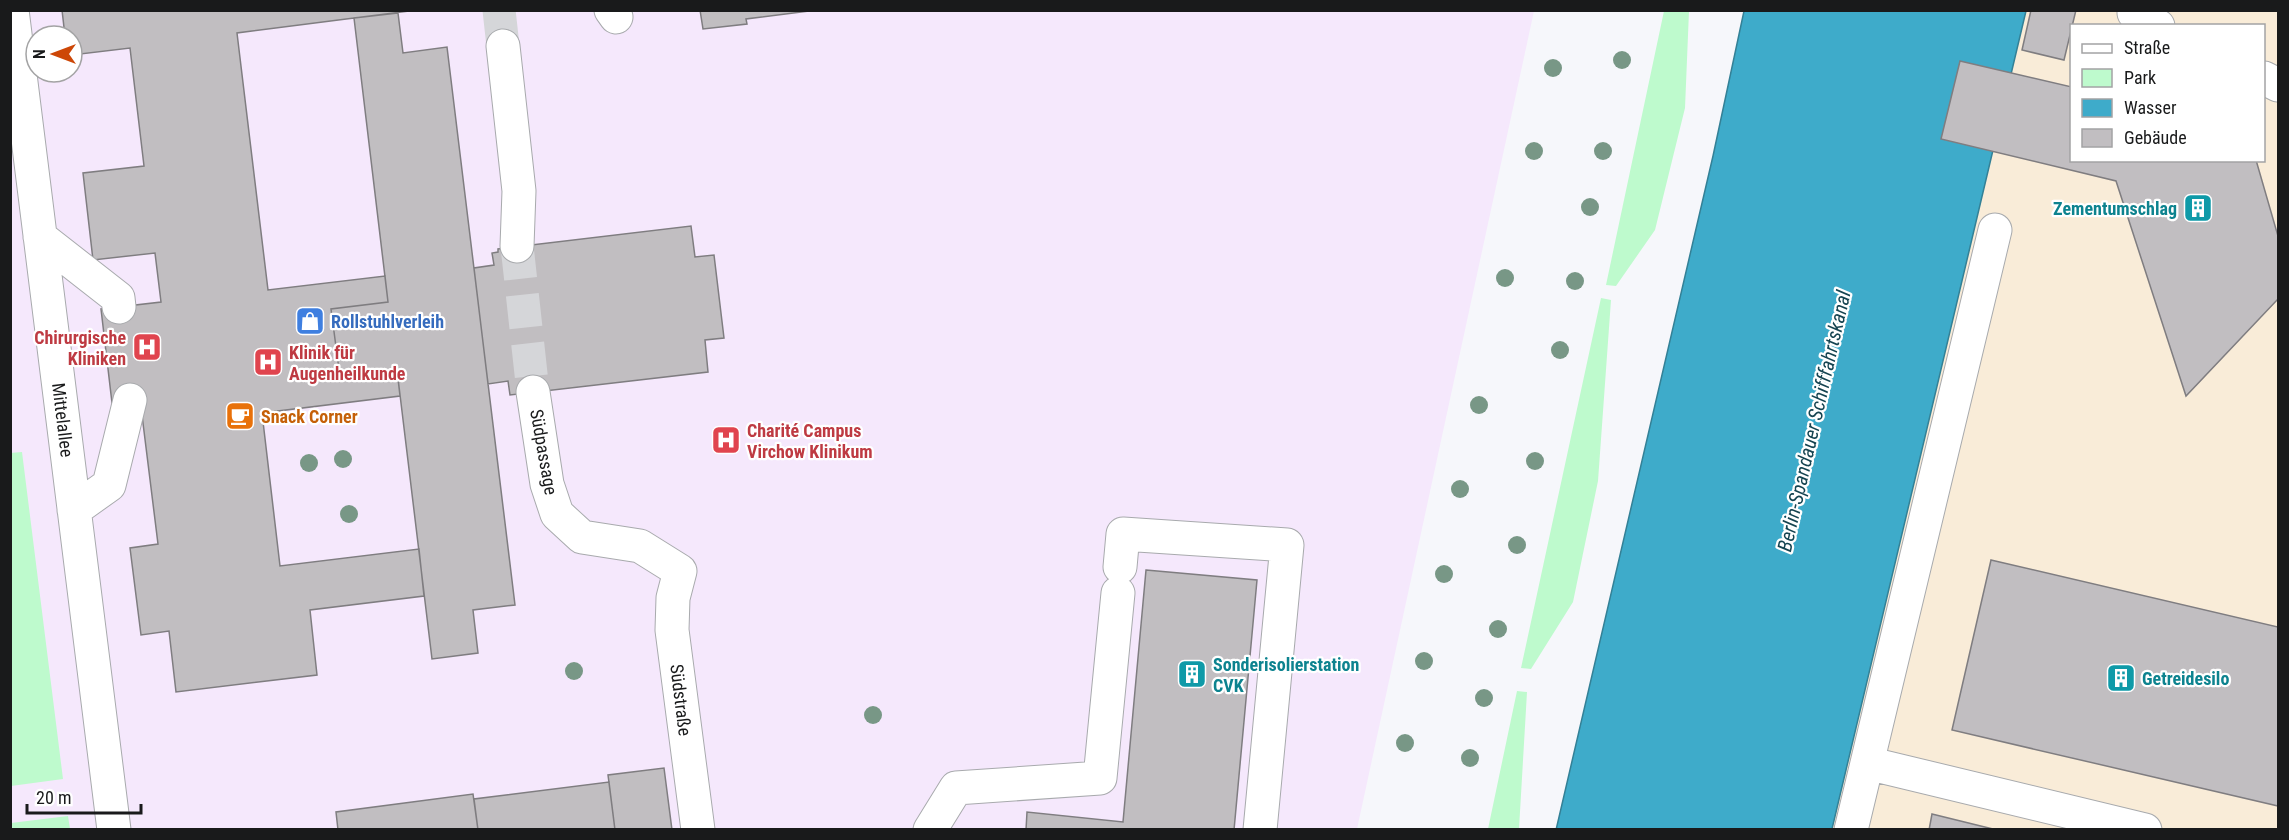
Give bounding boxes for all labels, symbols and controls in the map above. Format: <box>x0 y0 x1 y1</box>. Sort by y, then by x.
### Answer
north arrow <box>24 24 84 84</box>
legend <box>2070 24 2265 162</box>
text: Straße <box>2124 37 2170 58</box>
text: N <box>30 49 49 59</box>
text: Park <box>2124 67 2156 88</box>
text: Wasser <box>2124 97 2177 118</box>
text: Gebäude <box>2124 127 2187 148</box>
building icon: Zementumschlag <box>2182 192 2214 224</box>
place label: Zementumschlag <box>2053 198 2177 219</box>
water label: Berlin-Spandauer Schifffahrtskanal <box>1772 288 1856 554</box>
shop icon: Rollstuhlverleih <box>294 305 326 337</box>
place label: Rollstuhlverleih <box>331 311 444 332</box>
place label: Chirurgische Kliniken <box>34 327 126 369</box>
hospital icon: Chirurgische Kliniken <box>131 331 163 363</box>
place label: Klinik für Augenheilkunde <box>289 342 406 384</box>
hospital icon: Klinik für Augenheilkunde <box>252 346 284 378</box>
street label: Mittelallee <box>48 382 78 458</box>
cafe icon: Snack Corner <box>224 400 256 432</box>
place label: Snack Corner <box>261 406 358 427</box>
street label: Südpassage <box>526 407 562 497</box>
place label: Charité Campus Virchow Klinikum <box>747 420 873 462</box>
hospital icon: Charité Campus Virchow Klinikum <box>710 424 742 456</box>
place label: Sonderisolierstation CVK <box>1213 654 1359 696</box>
building icon: Sonderisolierstation CVK <box>1176 658 1208 690</box>
building icon: Getreidesilo <box>2105 662 2137 694</box>
street label: Südstraße <box>666 663 696 737</box>
place label: Getreidesilo <box>2142 668 2229 689</box>
scale bar <box>27 777 141 815</box>
text: 20 m <box>36 787 71 808</box>

